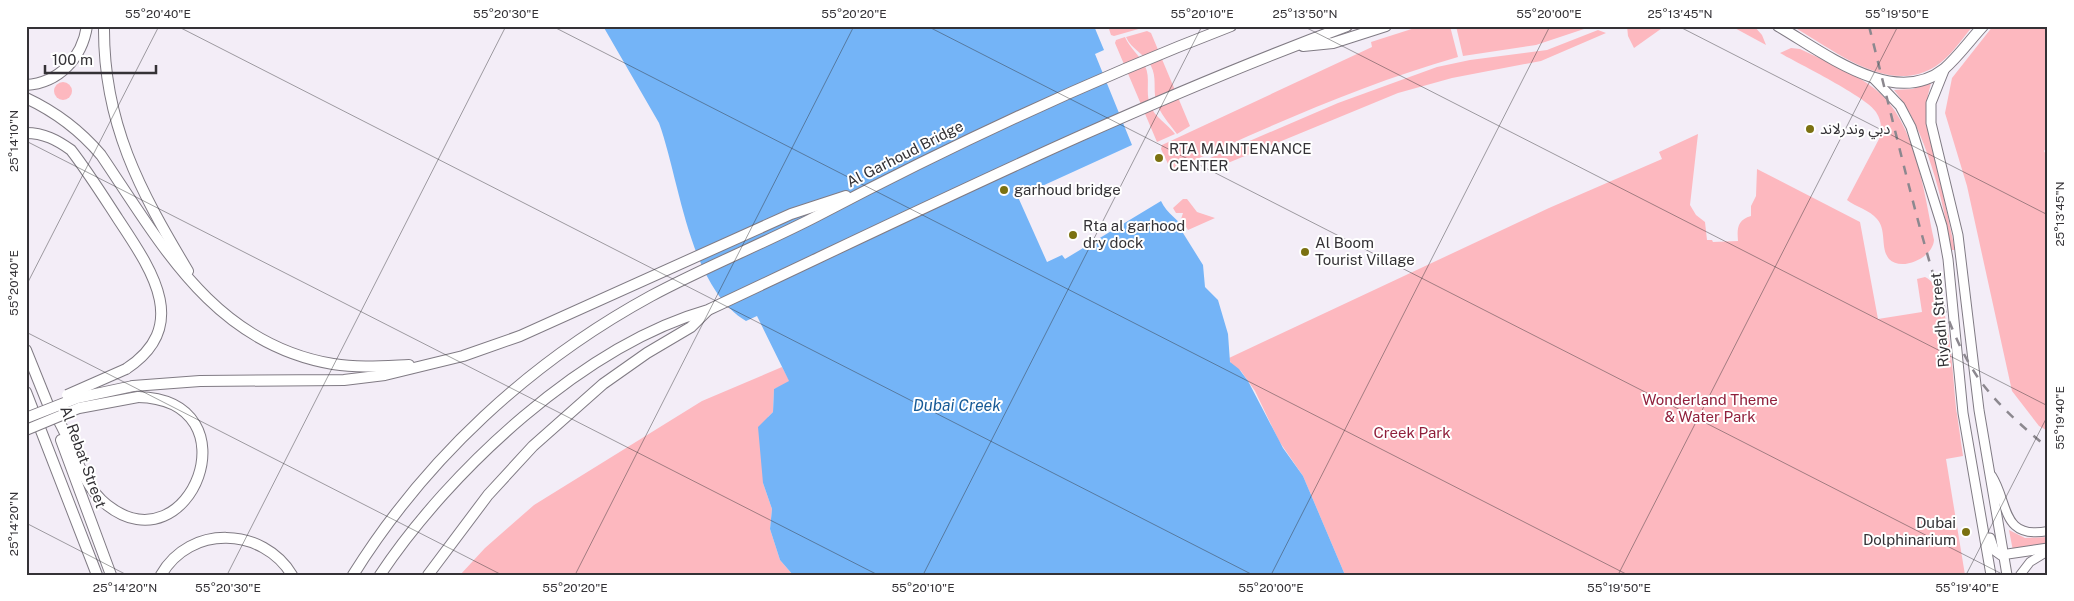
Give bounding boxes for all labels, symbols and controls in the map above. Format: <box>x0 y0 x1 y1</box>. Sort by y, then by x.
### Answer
text: 55°20'40"E <box>125 7 191 21</box>
text: 55°20'30"E <box>473 7 539 21</box>
text: 55°20'20"E <box>821 7 887 21</box>
text: 55°20'10"E <box>1170 7 1234 21</box>
text: 25°13'50"N <box>1273 7 1338 21</box>
text: 55°20'00"E <box>1516 7 1582 21</box>
text: 25°13'45"N <box>1647 7 1713 21</box>
text: 55°19'50"E <box>1865 7 1929 21</box>
scale bar <box>45 42 156 74</box>
text: 100 m <box>52 51 93 68</box>
text: 25°14'10"N <box>7 110 21 172</box>
street label: Al Garhoud Bridge <box>844 117 966 190</box>
place label: دبي وندرلاند <box>1820 120 1890 140</box>
marker: دبي وندرلاند <box>1804 123 1816 135</box>
place label: RTA MAINTENANCE CENTER <box>1169 140 1312 174</box>
marker: RTA MAINTENANCE CENTER <box>1153 152 1165 164</box>
place label: garhoud bridge <box>1014 181 1121 198</box>
text: 25°13'45"N <box>2053 181 2067 247</box>
marker: garhoud bridge <box>998 184 1010 196</box>
place label: Rta al garhood dry dock <box>1083 217 1185 251</box>
marker: Rta al garhood dry dock <box>1067 229 1079 241</box>
place label: Al Boom Tourist Village <box>1315 234 1415 268</box>
marker: Al Boom Tourist Village <box>1299 246 1311 258</box>
text: 55°20'40"E <box>7 250 21 316</box>
street label: Riyadh Street <box>1927 272 1952 368</box>
text: 55°19'40"E <box>2053 386 2067 450</box>
park label: Wonderland Theme & Water Park <box>1642 391 1778 425</box>
water label: Dubai Creek <box>913 396 1001 415</box>
street label: Al Rebat Street <box>57 403 110 510</box>
park label: Creek Park <box>1373 424 1451 441</box>
text: 25°14'20"N <box>7 492 21 556</box>
place label: Dubai Dolphinarium <box>1863 514 1956 548</box>
marker: Dubai Dolphinarium <box>1960 526 1972 538</box>
text: 25°14'20"N <box>93 581 157 595</box>
text: 55°20'30"E <box>195 581 261 595</box>
text: 55°20'20"E <box>542 581 608 595</box>
text: 55°20'10"E <box>891 581 955 595</box>
text: 55°20'00"E <box>1238 581 1304 595</box>
text: 55°19'50"E <box>1587 581 1651 595</box>
text: 55°19'40"E <box>1935 581 1999 595</box>

